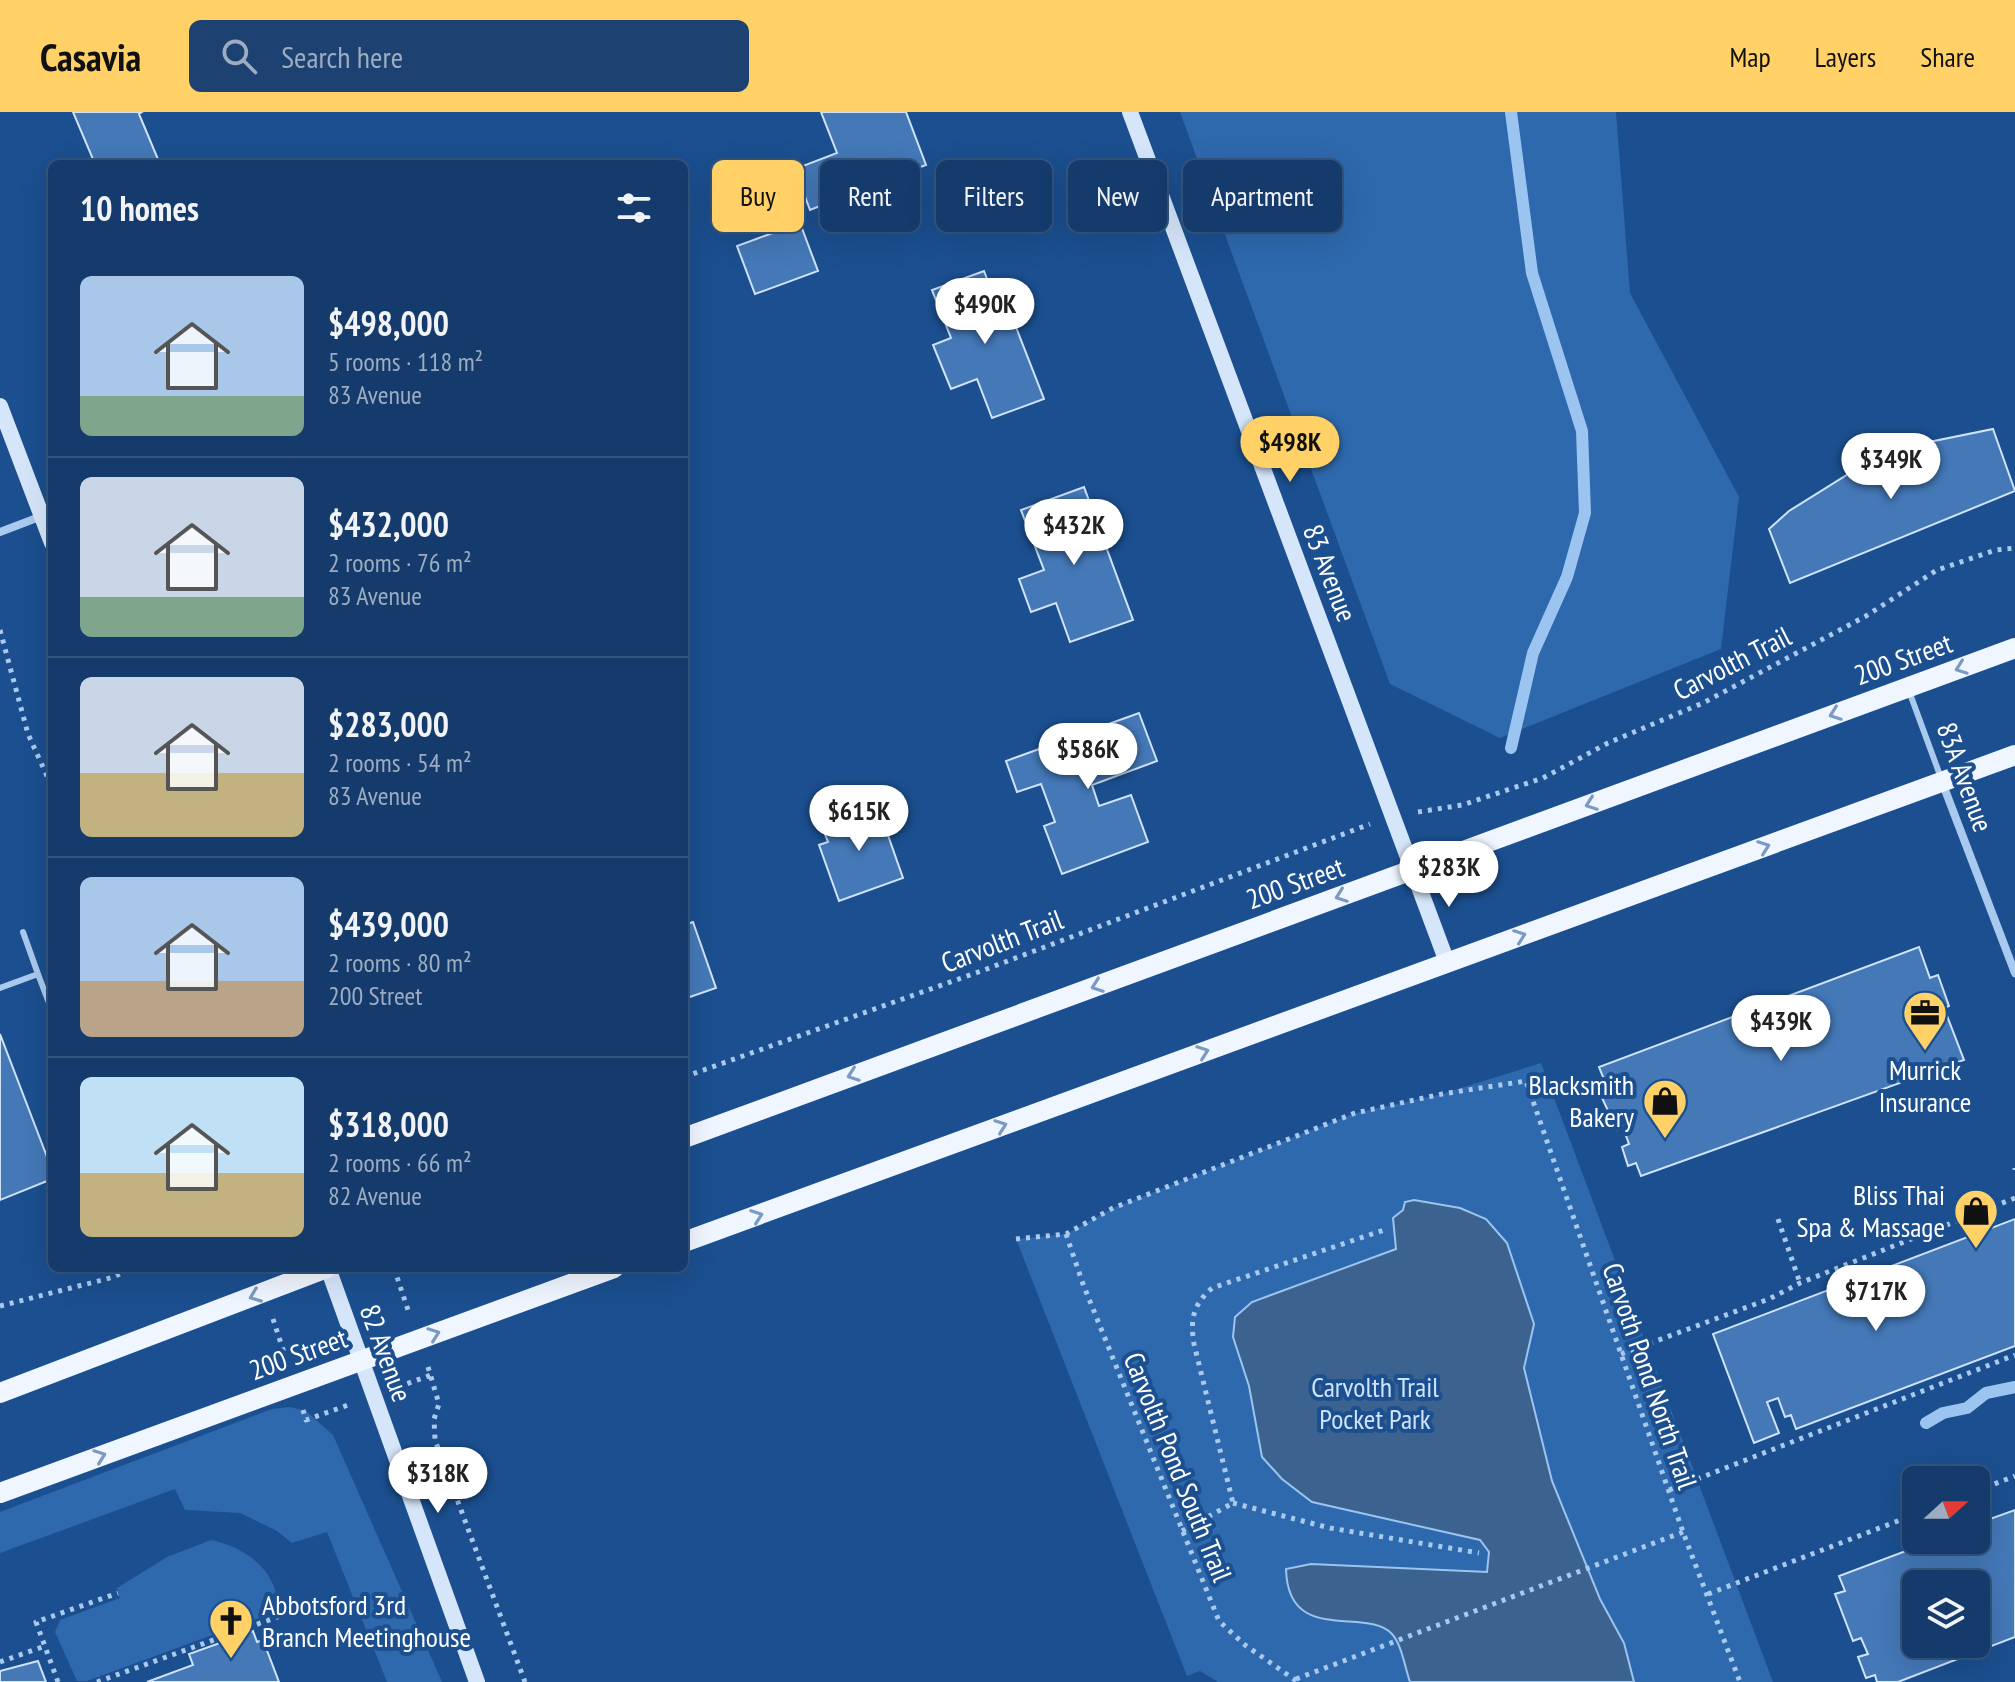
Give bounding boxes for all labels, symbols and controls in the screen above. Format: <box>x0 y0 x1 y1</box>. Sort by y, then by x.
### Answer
search box <box>189 20 749 92</box>
text: Casavia <box>40 32 141 81</box>
icon: search <box>217 34 261 78</box>
text: Search here <box>281 37 403 76</box>
text: Map <box>1729 38 1771 75</box>
text: Layers <box>1815 38 1876 75</box>
text: Share <box>1920 38 1975 75</box>
chip: Buy <box>712 160 804 232</box>
chip: Rent <box>820 160 920 232</box>
chip: Filters <box>936 160 1052 232</box>
chip: New <box>1068 160 1167 232</box>
chip: Apartment <box>1183 160 1342 232</box>
text: 10 homes <box>80 186 199 230</box>
icon: filters <box>612 186 656 230</box>
pin: $490K <box>929 278 1041 346</box>
text: $490K <box>953 287 1017 320</box>
text: $498,000 <box>328 301 449 345</box>
icon: home <box>144 308 240 404</box>
text: 5 rooms · 118 m² <box>328 345 483 378</box>
text: 83 Avenue <box>328 378 422 411</box>
pin: $498K <box>1234 416 1346 484</box>
text: $498K <box>1258 425 1322 458</box>
pin: $349K <box>1835 433 1947 501</box>
text: $349K <box>1859 442 1923 475</box>
pin: $432K <box>1018 499 1130 567</box>
text: $432,000 <box>328 502 449 546</box>
text: $432K <box>1042 508 1106 541</box>
icon: home <box>144 509 240 605</box>
street label: 83 Avenue <box>1295 519 1366 627</box>
text: 2 rooms · 76 m² <box>328 546 472 579</box>
text: 83 Avenue <box>328 579 422 612</box>
street label: Carvolth Trail <box>1667 617 1797 708</box>
street label: 200 Street <box>1849 624 1957 693</box>
one-way arrow <box>1955 658 1969 674</box>
text: $283,000 <box>328 702 449 746</box>
one-way arrow <box>1829 704 1843 721</box>
icon: home <box>144 709 240 805</box>
street label: 83A Avenue <box>1929 717 2002 836</box>
pin: $586K <box>1032 723 1144 791</box>
text: $586K <box>1056 732 1120 765</box>
text: 2 rooms · 54 m² <box>328 746 472 779</box>
text: 83 Avenue <box>328 779 422 812</box>
pin: $615K <box>803 785 915 853</box>
text: $615K <box>827 794 891 827</box>
one-way arrow <box>1585 794 1599 811</box>
one-way arrow <box>1756 840 1770 856</box>
pin: $283K <box>1393 841 1505 909</box>
street label: 200 Street <box>1241 848 1349 917</box>
text: $283K <box>1417 850 1481 883</box>
one-way arrow <box>1335 886 1349 903</box>
street label: Carvolth Trail <box>936 900 1068 981</box>
text: $439,000 <box>328 902 449 946</box>
icon: home <box>144 909 240 1005</box>
one-way arrow <box>1512 929 1526 945</box>
text: 2 rooms · 80 m² <box>328 946 472 979</box>
one-way arrow <box>1091 976 1105 993</box>
text: 200 Street <box>328 979 422 1012</box>
office icon: Murrick Insurance <box>1901 989 1949 1052</box>
pin: $439K <box>1725 995 1837 1063</box>
text: $439K <box>1749 1004 1813 1037</box>
one-way arrow <box>1195 1045 1209 1062</box>
place label: Murrick Insurance <box>1879 1051 1971 1120</box>
one-way arrow <box>847 1066 861 1082</box>
place label: Blacksmith Bakery <box>1528 1066 1634 1135</box>
shop icon: Blacksmith Bakery <box>1641 1077 1689 1140</box>
text: $318,000 <box>328 1102 449 1146</box>
icon: home <box>144 1109 240 1205</box>
one-way arrow <box>993 1119 1007 1136</box>
text: 2 rooms · 66 m² <box>328 1146 472 1179</box>
place label: Bliss Thai Spa & Massage <box>1797 1176 1945 1245</box>
text: 82 Avenue <box>328 1179 422 1212</box>
shop icon: Bliss Thai Spa & Massage <box>1952 1187 2000 1250</box>
one-way arrow <box>749 1209 763 1225</box>
street label: Carvoth Pond North Trail <box>1594 1258 1707 1494</box>
pin: $717K <box>1820 1265 1932 1333</box>
text: $717K <box>1844 1274 1908 1307</box>
one-way arrow <box>249 1286 263 1303</box>
street label: 82 Avenue <box>352 1299 421 1407</box>
street label: 200 Street <box>244 1319 352 1388</box>
one-way arrow <box>427 1327 441 1344</box>
street label: Carvolth Pond South Trail <box>1116 1347 1242 1587</box>
park label: Carvolth Trail Pocket Park <box>1311 1368 1439 1437</box>
pin: $318K <box>382 1447 494 1515</box>
one-way arrow <box>92 1449 106 1466</box>
text: $318K <box>406 1456 470 1489</box>
north arrow <box>1902 1466 1990 1554</box>
map controls <box>1902 1466 1990 1658</box>
button: layers <box>1902 1570 1990 1658</box>
place label: Abbotsford 3rd Branch Meetinghouse <box>262 1586 471 1655</box>
church icon: Abbotsford 3rd Branch Meetinghouse <box>207 1597 255 1660</box>

